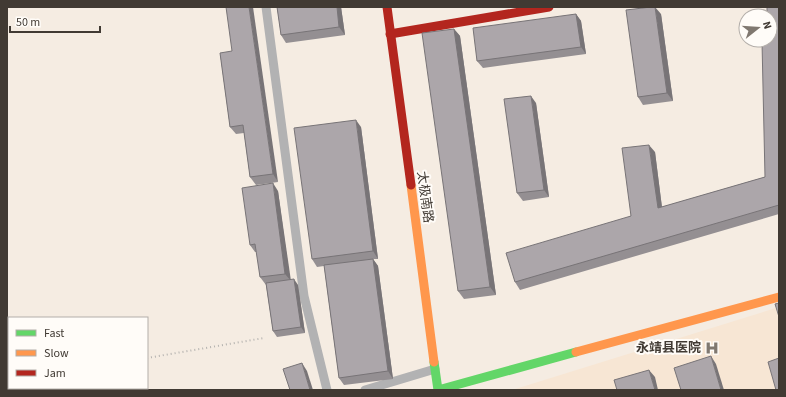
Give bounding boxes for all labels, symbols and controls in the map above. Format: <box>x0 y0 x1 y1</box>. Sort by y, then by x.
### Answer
scale bar <box>10 8 100 34</box>
north arrow <box>738 8 778 48</box>
text: 50 m <box>16 14 40 31</box>
text: N <box>759 20 775 31</box>
street label: 太极南路 <box>412 170 438 224</box>
legend <box>8 317 148 389</box>
text: Fast <box>44 325 64 342</box>
place label: 永靖县医院 <box>636 339 701 357</box>
hospital icon: 永靖县医院 <box>704 340 720 356</box>
text: Slow <box>44 345 69 362</box>
text: Jam <box>44 365 66 382</box>

